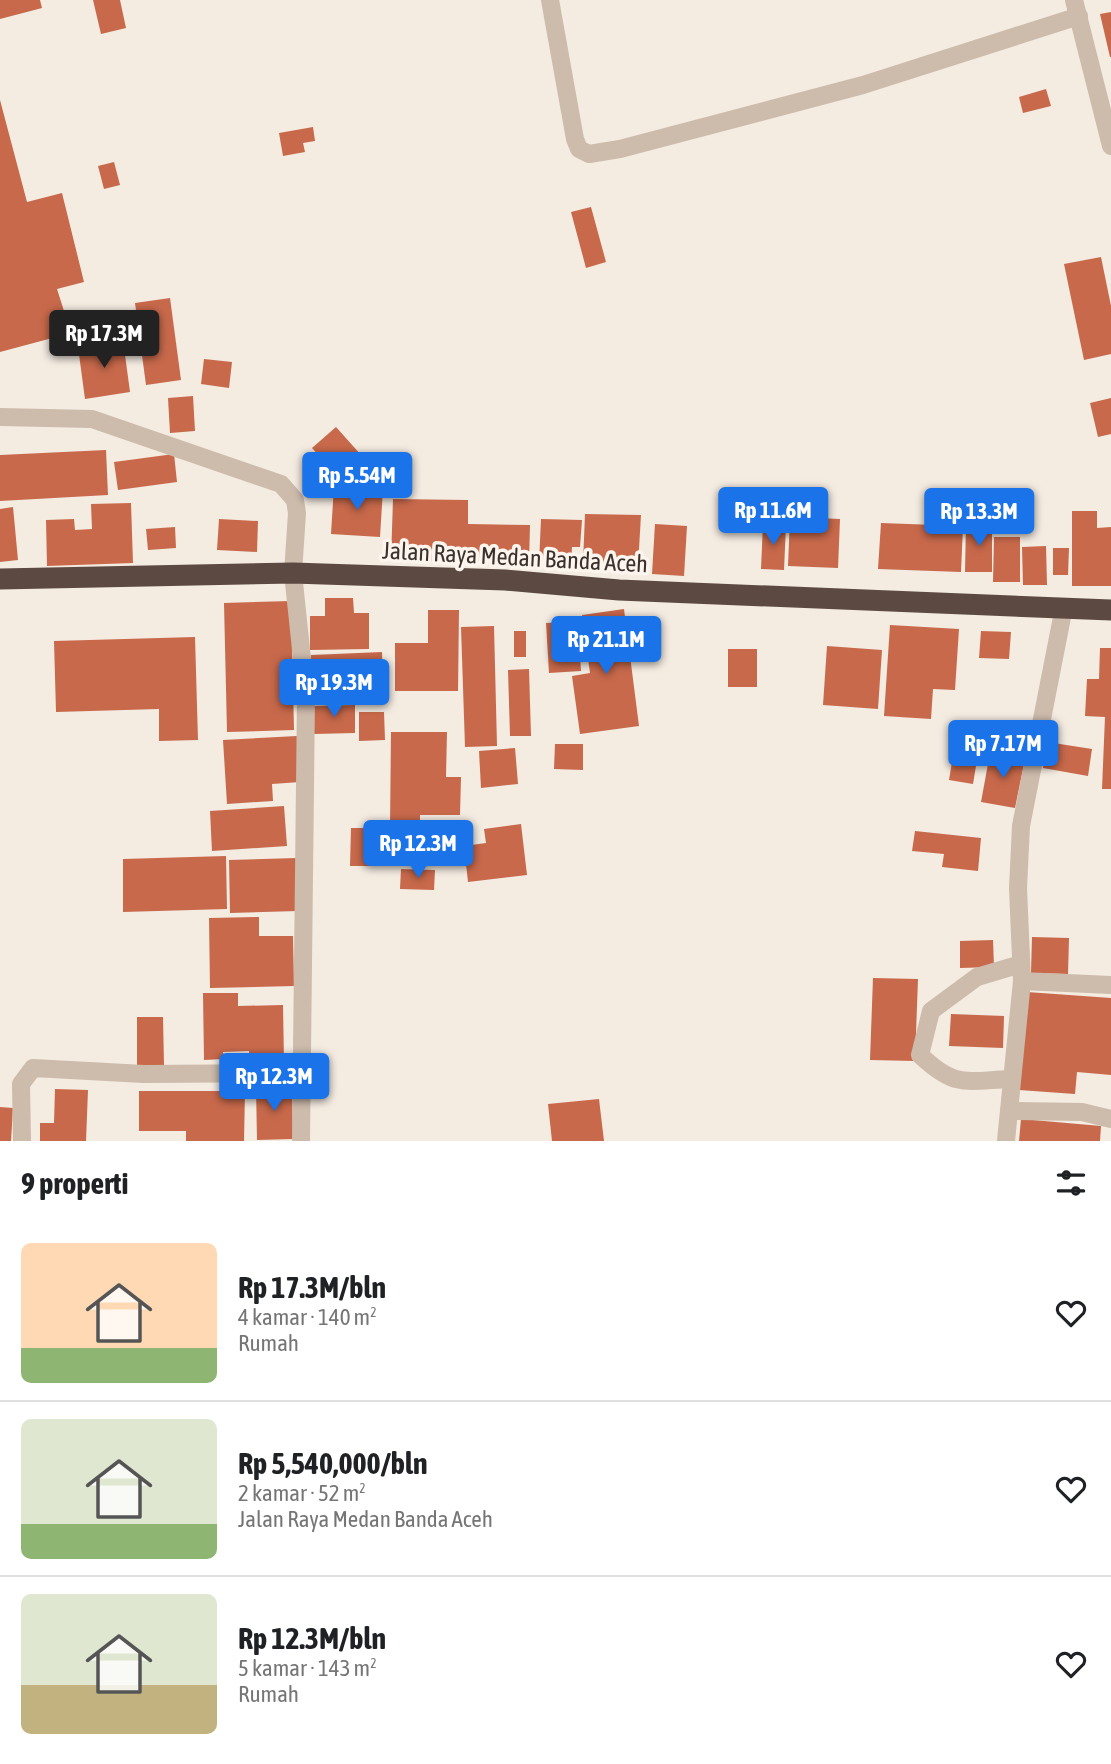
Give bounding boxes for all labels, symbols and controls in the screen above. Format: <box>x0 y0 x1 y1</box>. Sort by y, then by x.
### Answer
pin: Rp 17.3M <box>32 310 176 370</box>
text: Rp 17.3M <box>65 320 143 346</box>
pin: Rp 5.54M <box>285 452 429 512</box>
text: Rp 5.54M <box>318 462 396 488</box>
pin: Rp 11.6M <box>701 488 845 547</box>
pin: Rp 13.3M <box>907 489 1051 548</box>
text: Rp 11.6M <box>734 497 812 523</box>
text: Rp 13.3M <box>940 498 1018 524</box>
street label: Jalan Raya Medan Banda Aceh <box>381 537 649 577</box>
pin: Rp 21.1M <box>534 616 678 676</box>
text: Rp 21.1M <box>567 626 645 652</box>
pin: Rp 19.3M <box>262 660 406 719</box>
text: Rp 19.3M <box>295 669 373 695</box>
pin: Rp 7.17M <box>931 720 1075 780</box>
text: Rp 7.17M <box>964 730 1042 756</box>
pin: Rp 12.3M <box>346 820 490 880</box>
text: Rp 12.3M <box>379 830 457 856</box>
pin: Rp 12.3M <box>202 1054 346 1113</box>
text: Rp 12.3M <box>235 1063 313 1089</box>
icon: filters <box>1052 1164 1090 1202</box>
text: 9 properti <box>21 1166 128 1200</box>
text: Rp 17.3M/bln <box>238 1270 386 1304</box>
icon: home <box>77 1271 161 1355</box>
icon: heart <box>1052 1294 1090 1332</box>
text: 4 kamar · 140 m² <box>238 1304 377 1330</box>
text: Rumah <box>238 1330 299 1356</box>
text: Rp 5,540,000/bln <box>238 1446 428 1480</box>
icon: home <box>77 1447 161 1531</box>
icon: heart <box>1052 1470 1090 1508</box>
text: 2 kamar · 52 m² <box>238 1480 366 1506</box>
text: Jalan Raya Medan Banda Aceh <box>238 1506 493 1532</box>
text: Rp 12.3M/bln <box>238 1621 386 1655</box>
icon: home <box>77 1622 161 1706</box>
icon: heart <box>1052 1645 1090 1683</box>
text: 5 kamar · 143 m² <box>238 1655 377 1681</box>
text: Rumah <box>238 1681 299 1707</box>

